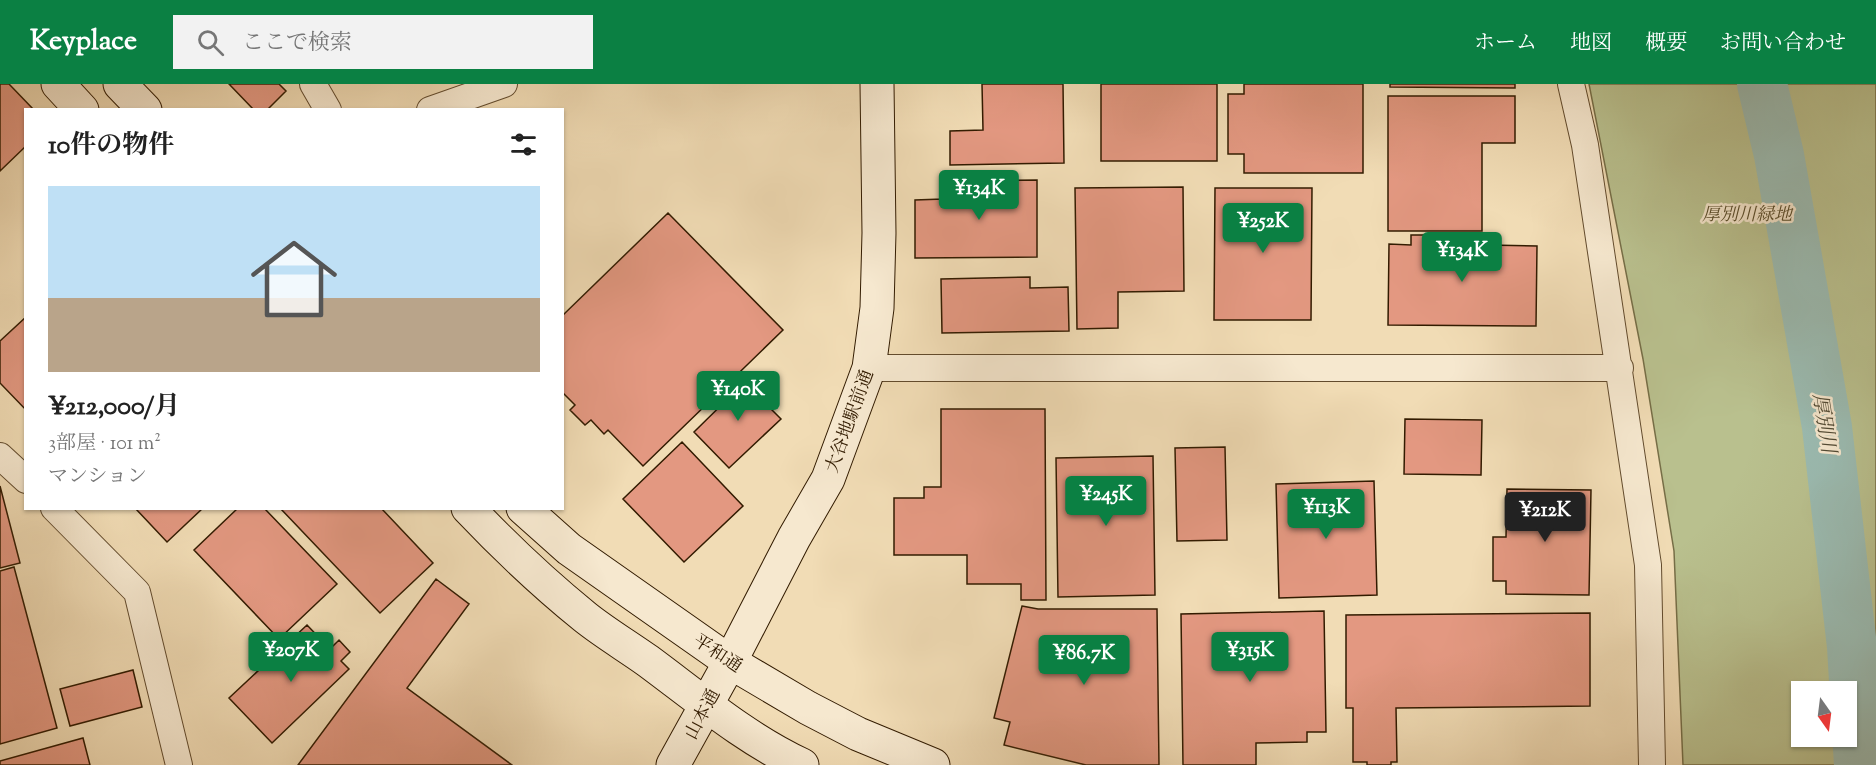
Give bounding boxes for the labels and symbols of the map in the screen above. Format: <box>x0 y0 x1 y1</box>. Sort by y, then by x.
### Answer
pin: ¥134K <box>937 170 1021 221</box>
pin: ¥252K <box>1221 203 1305 254</box>
park label: 厚別川緑地 <box>1702 203 1794 229</box>
pin: ¥134K <box>1420 232 1504 283</box>
street label: 大谷地駅前通 <box>820 366 882 477</box>
pin: ¥140K <box>696 371 780 422</box>
water label: 厚別川 <box>1804 391 1842 457</box>
pin: ¥245K <box>1064 476 1148 527</box>
pin: ¥113K <box>1284 489 1368 540</box>
pin: ¥212K <box>1503 492 1587 543</box>
street label: 平和通 <box>687 629 747 680</box>
pin: ¥207K <box>249 632 333 683</box>
pin: ¥315K <box>1208 632 1292 683</box>
pin: ¥86.7K <box>1035 635 1133 686</box>
north arrow <box>1791 681 1857 747</box>
street label: 山本通 <box>680 685 728 745</box>

